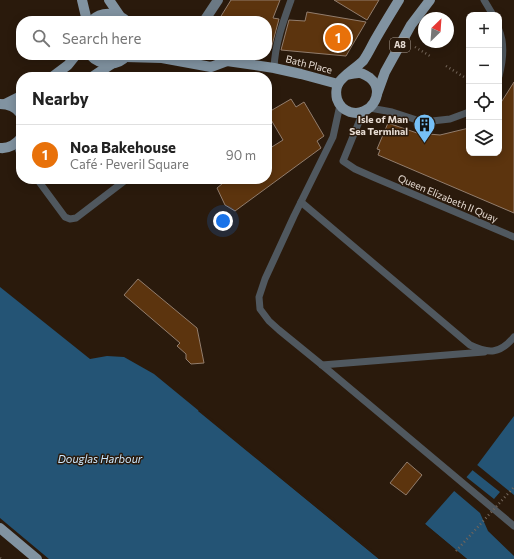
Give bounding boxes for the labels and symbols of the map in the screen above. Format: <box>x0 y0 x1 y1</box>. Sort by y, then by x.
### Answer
north arrow <box>418 12 454 48</box>
pin: 1 <box>325 23 351 53</box>
road number: A8 <box>390 38 410 52</box>
street label: Bath Place <box>284 52 334 76</box>
building icon: Isle of Man Sea Terminal <box>411 112 437 145</box>
place label: Isle of Man Sea Terminal <box>349 113 408 137</box>
street label: Queen Elizabeth II Quay <box>396 171 500 225</box>
your location <box>213 211 233 231</box>
water label: Douglas Harbour <box>58 452 143 465</box>

